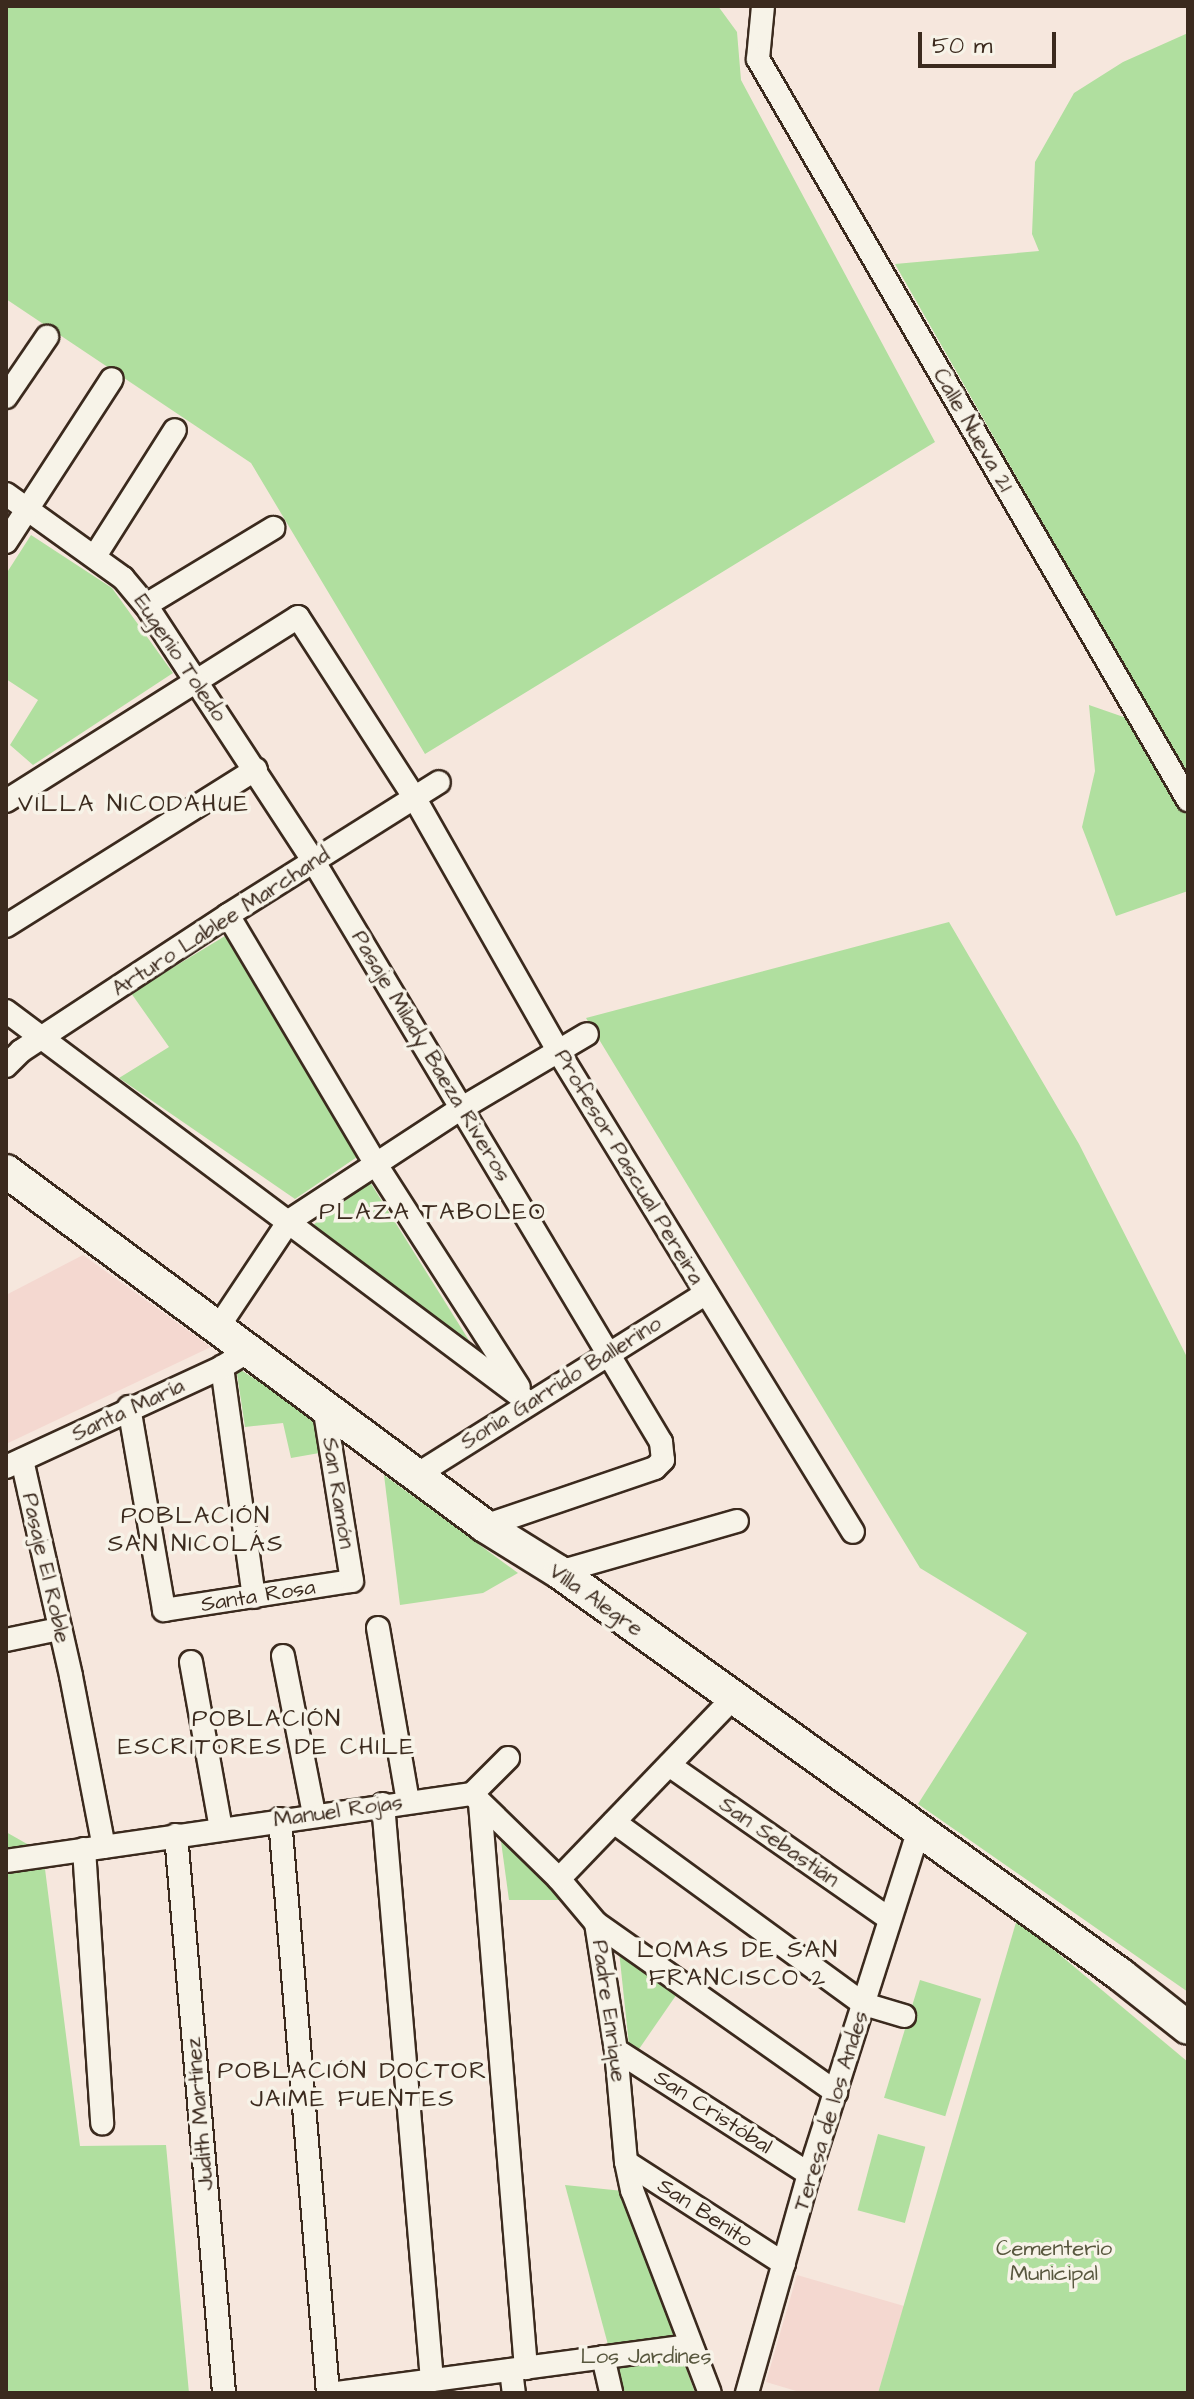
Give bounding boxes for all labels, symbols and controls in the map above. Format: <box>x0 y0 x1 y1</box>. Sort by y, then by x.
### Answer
scale bar <box>922 16 1060 66</box>
text: 50 m <box>932 29 992 63</box>
street label: Calle Nueva 21 <box>927 364 1019 496</box>
street label: Eugenio Toledo <box>128 589 232 727</box>
district label: VILLA NICODAHUE <box>18 791 250 819</box>
street label: Arturo Lablee Marchand <box>107 842 335 1002</box>
street label: Pasaje Milady Baeza Riveros <box>346 926 516 1186</box>
street label: Profesor Pascual Pereira <box>548 1045 710 1289</box>
district label: PLAZA TABOLEO <box>319 1199 547 1227</box>
street label: Sonia Garrido Ballerino <box>456 1310 666 1456</box>
street label: Santa María <box>67 1372 189 1448</box>
street label: San Ramón <box>316 1435 360 1551</box>
street label: Pasaje El Roble <box>16 1490 76 1646</box>
district label: POBLACIÓN SAN NICOLÁS <box>108 1503 284 1559</box>
street label: Villa Alegre <box>544 1558 648 1642</box>
street label: Santa Rosa <box>199 1574 317 1618</box>
district label: POBLACIÓN ESCRITORES DE CHILE <box>118 1706 416 1762</box>
street label: Manuel Rojas <box>272 1789 404 1833</box>
street label: San Sebastián <box>714 1791 844 1893</box>
district label: LOMAS DE SAN FRANCISCO 2 <box>637 1937 839 1993</box>
street label: Padre Enrique <box>586 1938 632 2084</box>
street label: Teresa de los Andes <box>788 2008 874 2214</box>
street label: Judith Martínez <box>180 2036 220 2192</box>
district label: POBLACIÓN DOCTOR JAIME FUENTES <box>218 2058 488 2114</box>
street label: San Cristóbal <box>649 2064 777 2160</box>
street label: San Benito <box>652 2172 758 2254</box>
park label: Cementerio Municipal <box>996 2235 1112 2286</box>
park label: Los Jardines <box>581 2344 711 2370</box>

